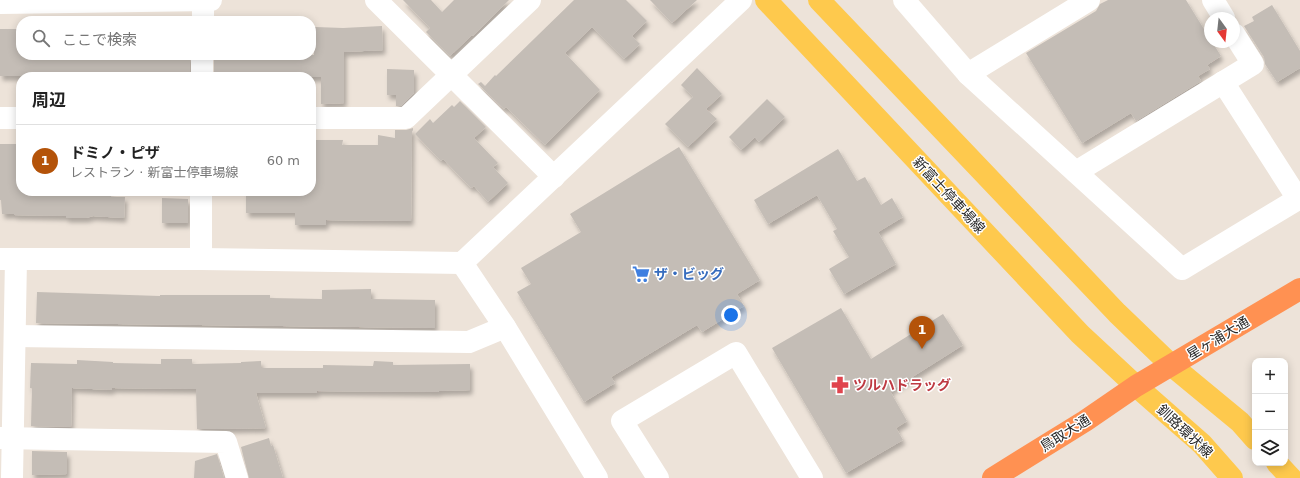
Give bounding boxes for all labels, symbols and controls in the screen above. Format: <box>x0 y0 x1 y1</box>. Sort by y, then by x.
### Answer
north arrow <box>1204 12 1240 48</box>
search box <box>16 16 316 60</box>
icon: search <box>30 27 52 49</box>
text: ここで検索 <box>62 31 137 49</box>
text: 周辺 <box>32 90 66 110</box>
text: ドミノ・ピザ <box>70 144 160 162</box>
text: 1 <box>40 153 50 168</box>
text: 60 m <box>267 153 300 168</box>
street label: 新富士停車場線 <box>910 154 988 236</box>
text: レストラン · 新富士停車場線 <box>70 165 238 180</box>
supermarket icon: ザ・ビッグ <box>631 264 651 284</box>
place label: ザ・ビッグ <box>654 266 724 282</box>
your location <box>721 305 741 325</box>
street label: 星ヶ浦大通 <box>1184 313 1252 363</box>
pin: 1 <box>909 316 935 349</box>
map controls <box>1252 358 1288 466</box>
button: + <box>1252 358 1288 394</box>
pharmacy icon: ツルハドラッグ <box>830 375 850 395</box>
place label: ツルハドラッグ <box>853 377 951 393</box>
button: − <box>1252 394 1288 430</box>
street label: 釧路環状線 <box>1154 401 1216 461</box>
street label: 鳥取大通 <box>1037 411 1093 455</box>
button: layers <box>1252 430 1288 466</box>

